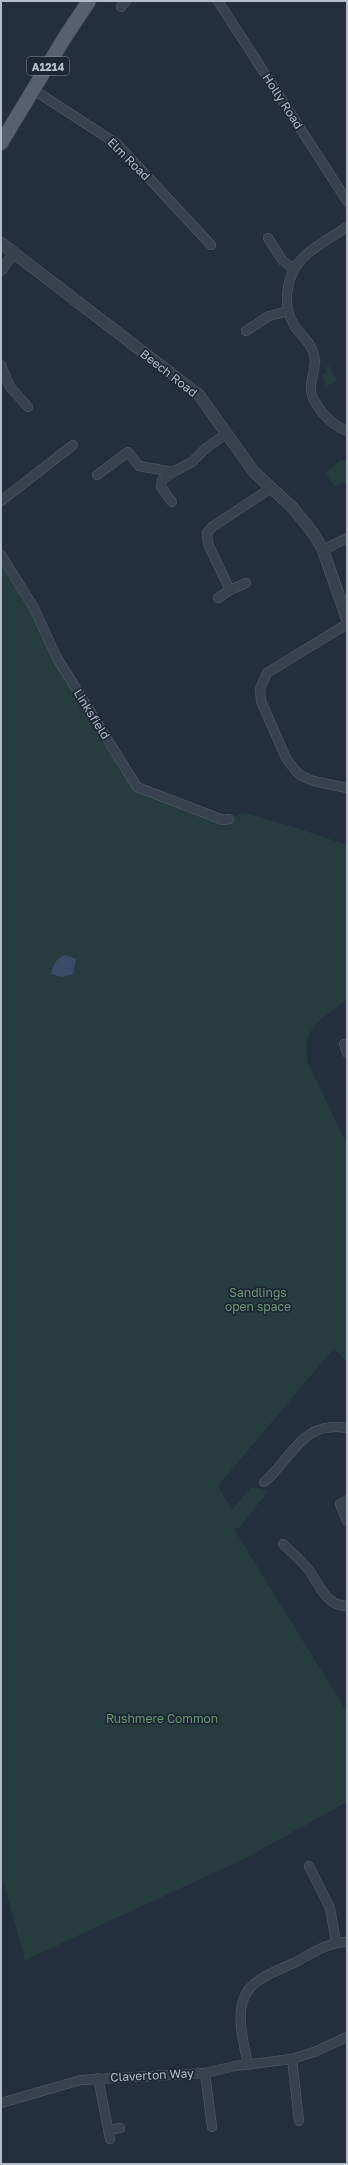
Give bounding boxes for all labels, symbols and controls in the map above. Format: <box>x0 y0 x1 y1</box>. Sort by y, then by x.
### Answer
road number: A1214 <box>27 57 69 75</box>
street label: Holly Road <box>260 71 306 131</box>
street label: Elm Road <box>105 135 153 183</box>
street label: Beech Road <box>137 346 201 400</box>
street label: Linksfield <box>71 686 113 742</box>
park label: Sandlings open space <box>225 1285 291 1314</box>
park label: Rushmere Common <box>106 1711 218 1726</box>
street label: Claverton Way <box>110 2065 194 2085</box>

